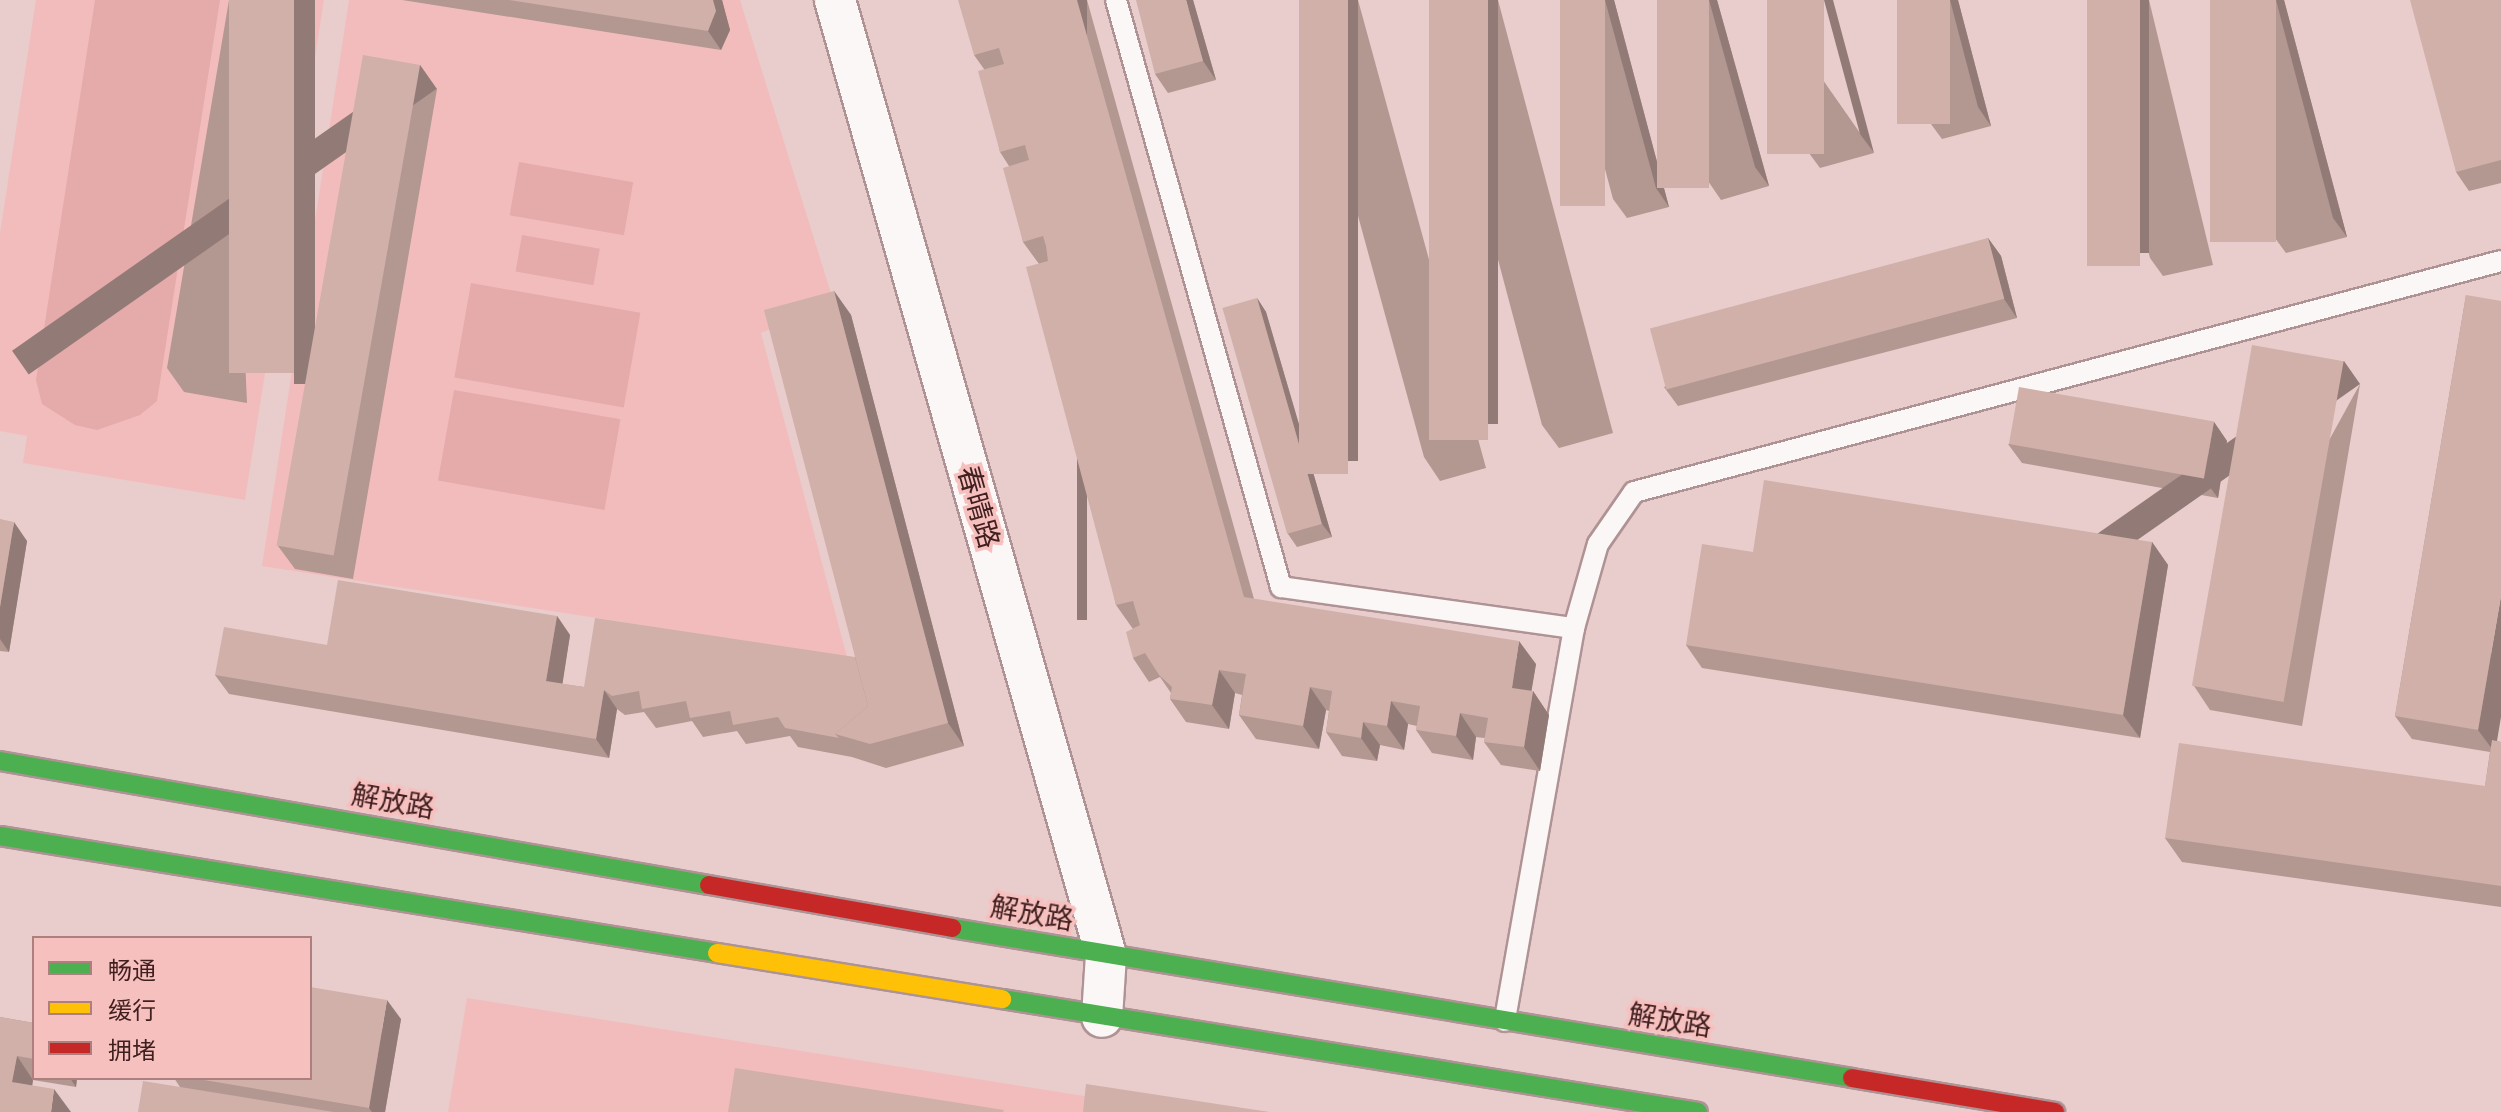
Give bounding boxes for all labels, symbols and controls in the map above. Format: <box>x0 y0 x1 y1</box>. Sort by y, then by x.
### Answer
street label: 春晴路 <box>951 462 1007 552</box>
street label: 解放路 <box>349 777 437 825</box>
street label: 解放路 <box>988 889 1076 937</box>
legend <box>32 936 312 1080</box>
text: 畅通 <box>108 954 156 986</box>
text: 缓行 <box>108 994 156 1026</box>
street label: 解放路 <box>1626 997 1714 1043</box>
text: 拥堵 <box>108 1034 156 1066</box>

